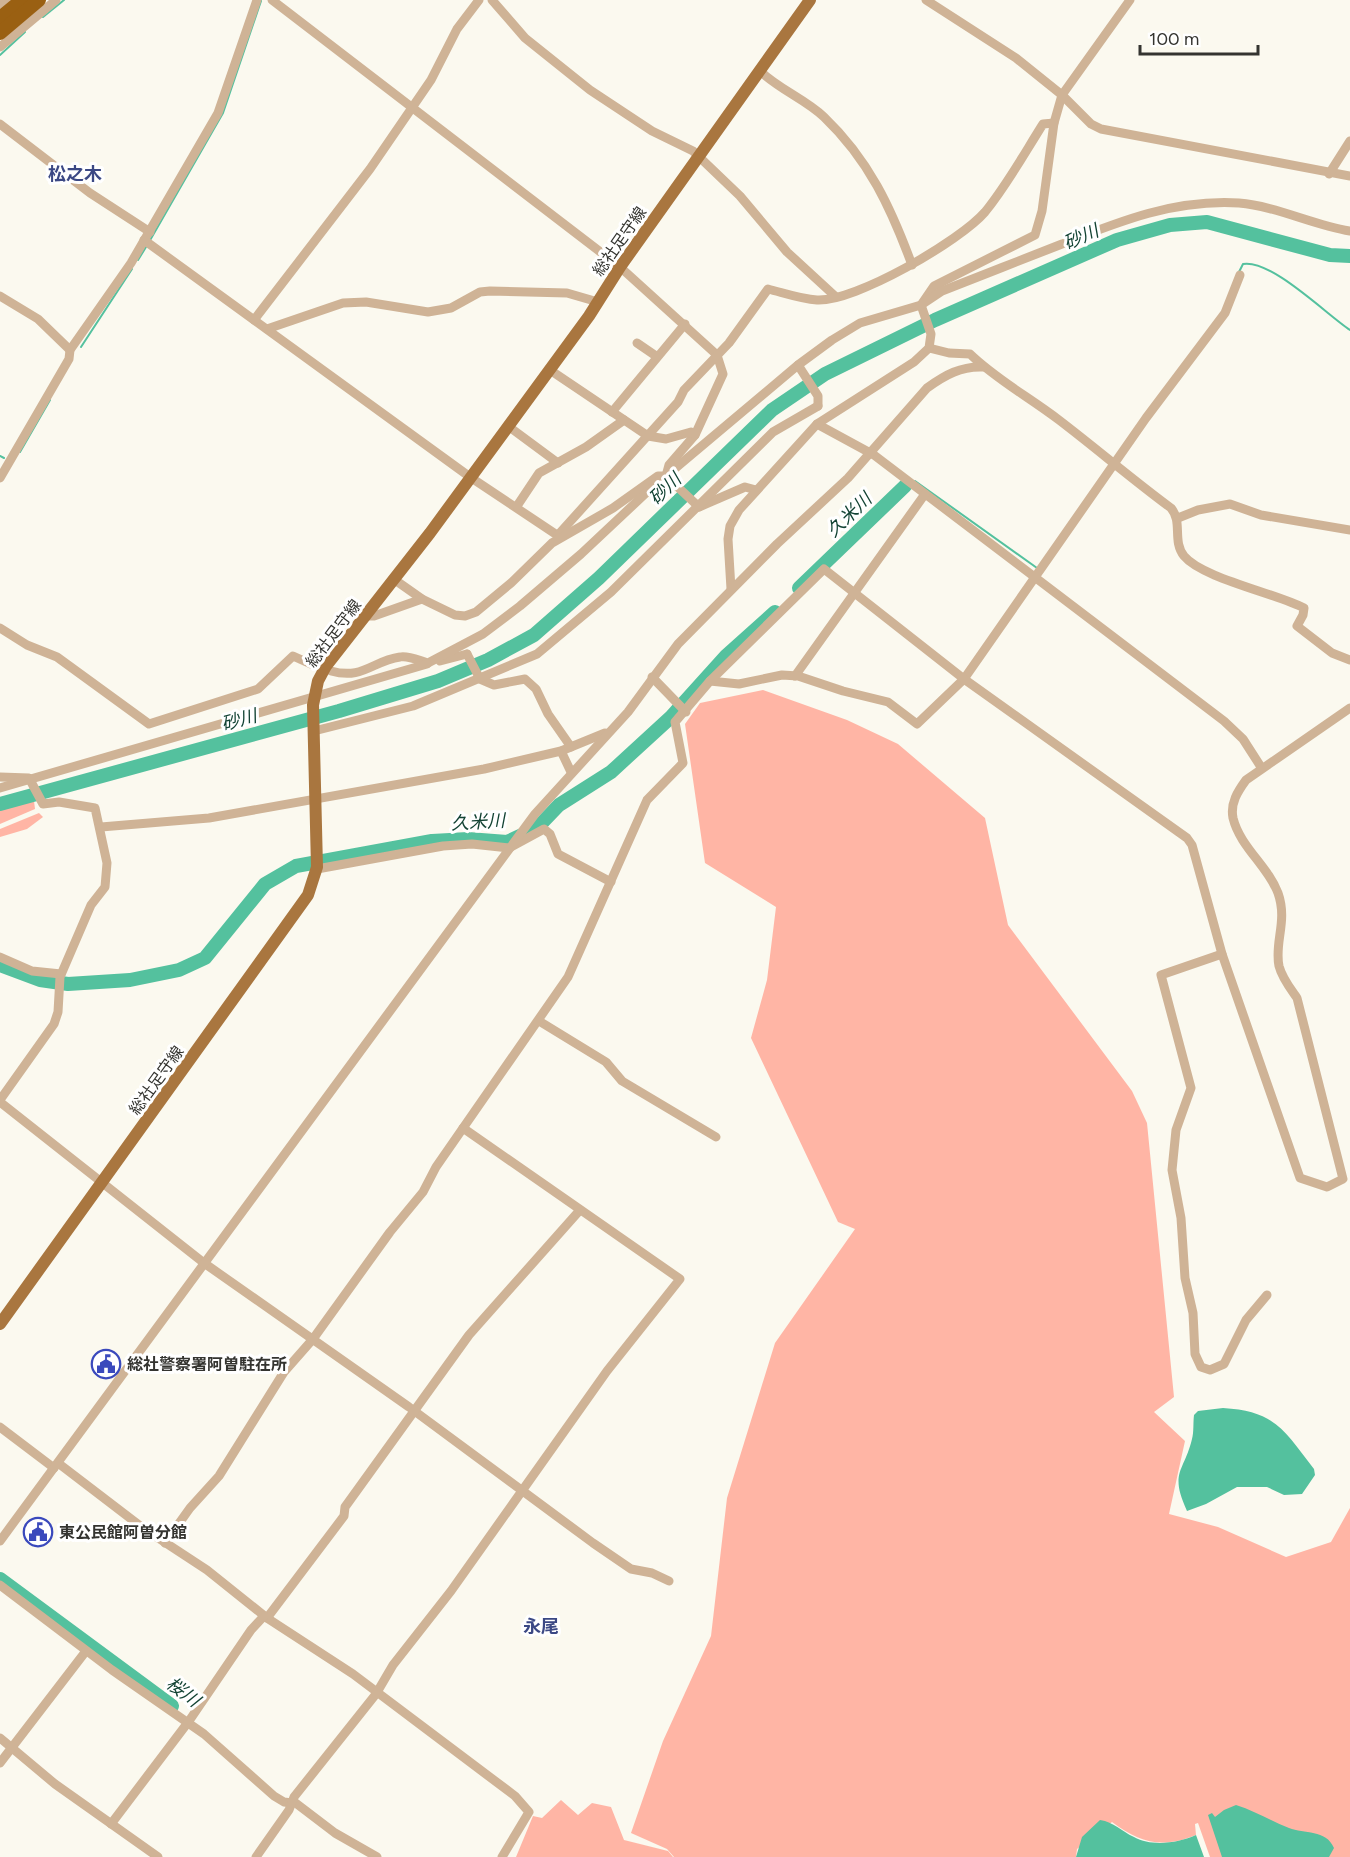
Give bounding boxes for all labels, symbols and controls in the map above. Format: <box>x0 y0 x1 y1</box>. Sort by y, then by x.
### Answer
scale bar <box>1140 18 1258 56</box>
text: 100 m <box>1149 28 1199 50</box>
district label: 松之木 <box>48 163 102 185</box>
street label: 総社足守線 <box>589 203 650 280</box>
water label: 砂川 <box>1060 219 1104 254</box>
water label: 砂川 <box>644 467 687 509</box>
water label: 久米川 <box>822 487 878 542</box>
street label: 総社足守線 <box>302 596 365 671</box>
water label: 砂川 <box>219 704 261 735</box>
water label: 久米川 <box>450 809 508 834</box>
street label: 総社足守線 <box>125 1042 188 1118</box>
public building icon: 総社警察署阿曽駐在所 <box>90 1348 122 1380</box>
place label: 総社警察署阿曽駐在所 <box>127 1355 287 1374</box>
public building icon: 東公民館阿曽分館 <box>22 1516 54 1548</box>
place label: 東公民館阿曽分館 <box>59 1523 187 1542</box>
district label: 永尾 <box>523 1616 559 1638</box>
water label: 桜川 <box>162 1672 206 1713</box>

